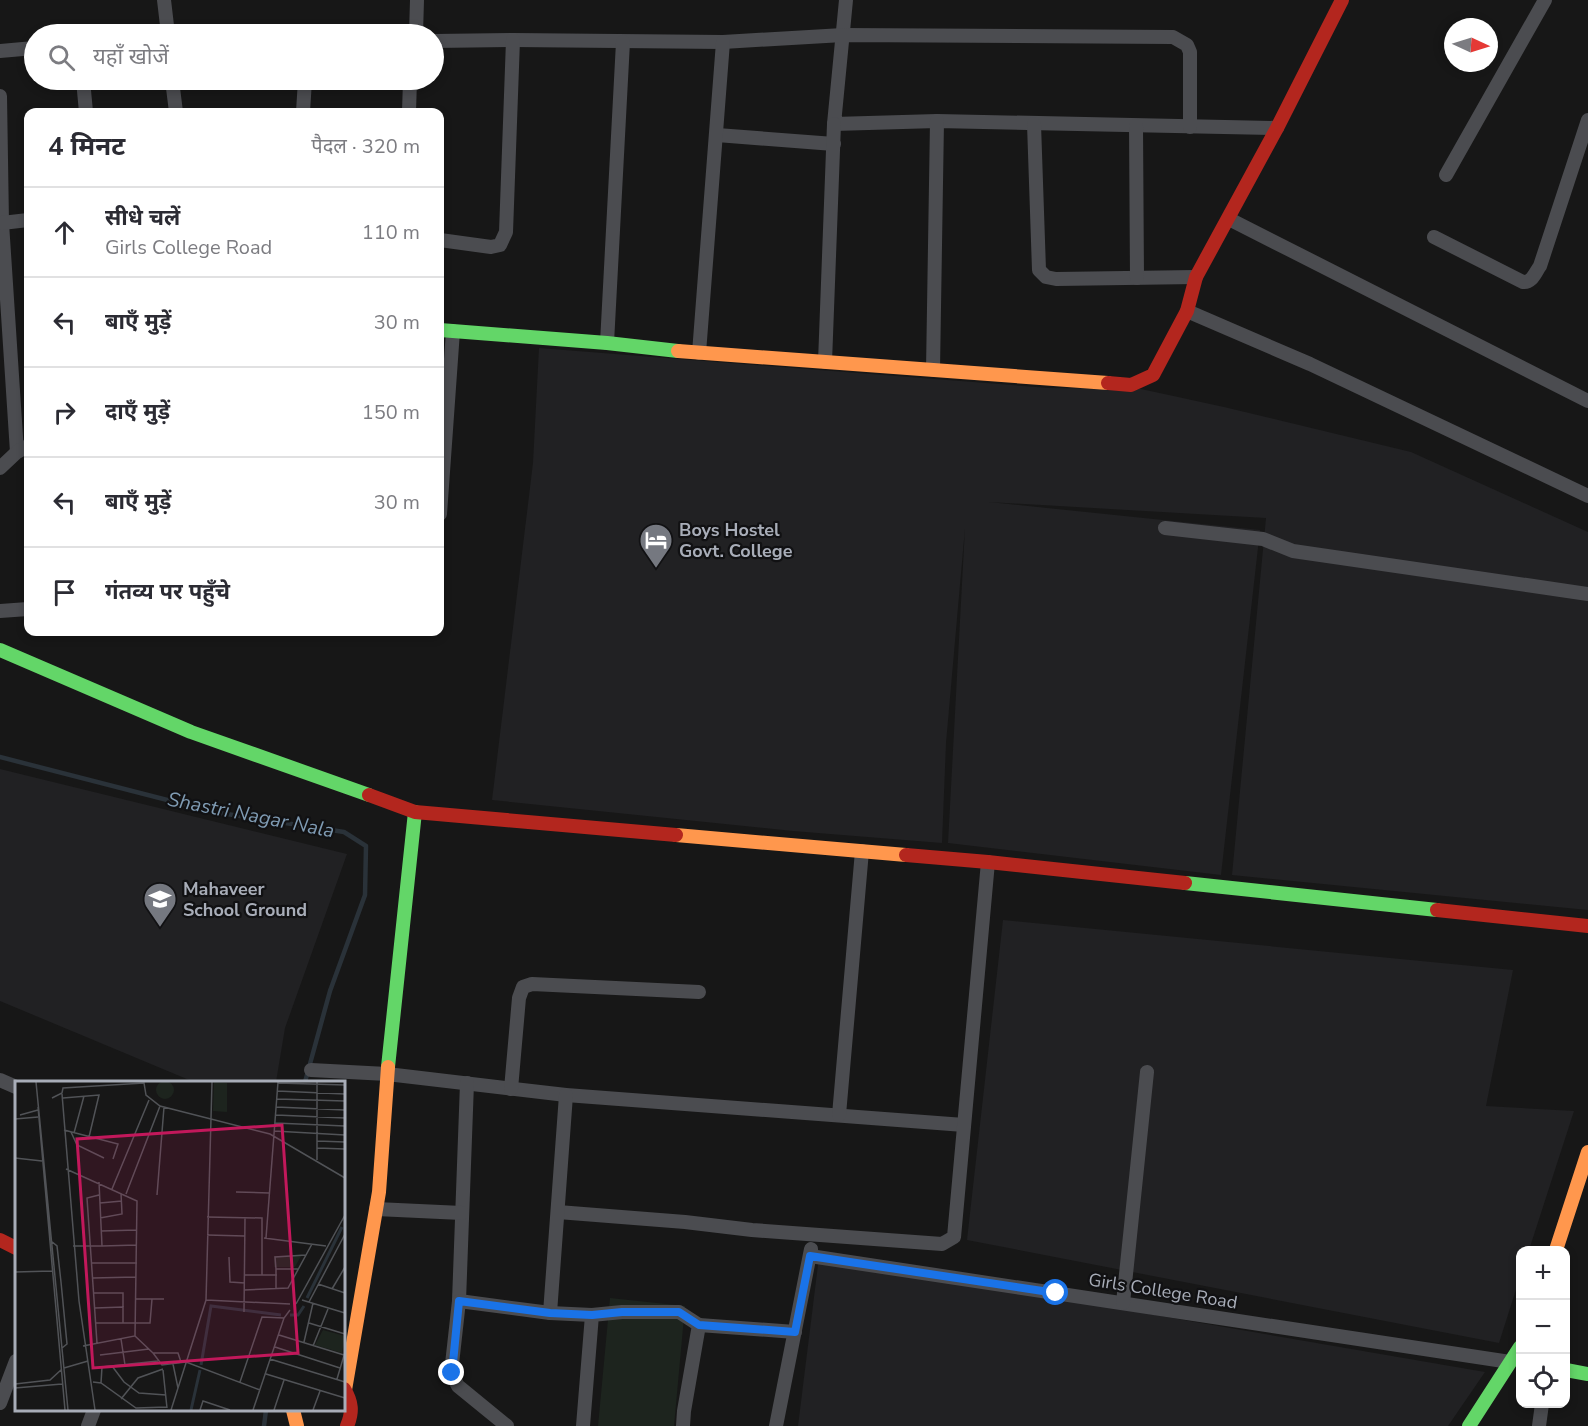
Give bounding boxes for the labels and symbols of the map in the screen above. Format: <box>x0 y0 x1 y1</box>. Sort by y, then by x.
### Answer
north arrow <box>1444 18 1498 72</box>
place label: Boys Hostel Govt. College <box>679 518 793 563</box>
hotel icon: Boys Hostel Govt. College <box>638 522 674 569</box>
water label: Shastri Nagar Nala <box>165 786 337 844</box>
place label: Mahaveer School Ground <box>183 877 307 922</box>
school or university icon: Mahaveer School Ground <box>142 881 178 928</box>
inset map <box>15 1081 345 1411</box>
street label: Girls College Road <box>1087 1267 1239 1315</box>
route start <box>1042 1279 1068 1305</box>
route end <box>438 1359 464 1385</box>

